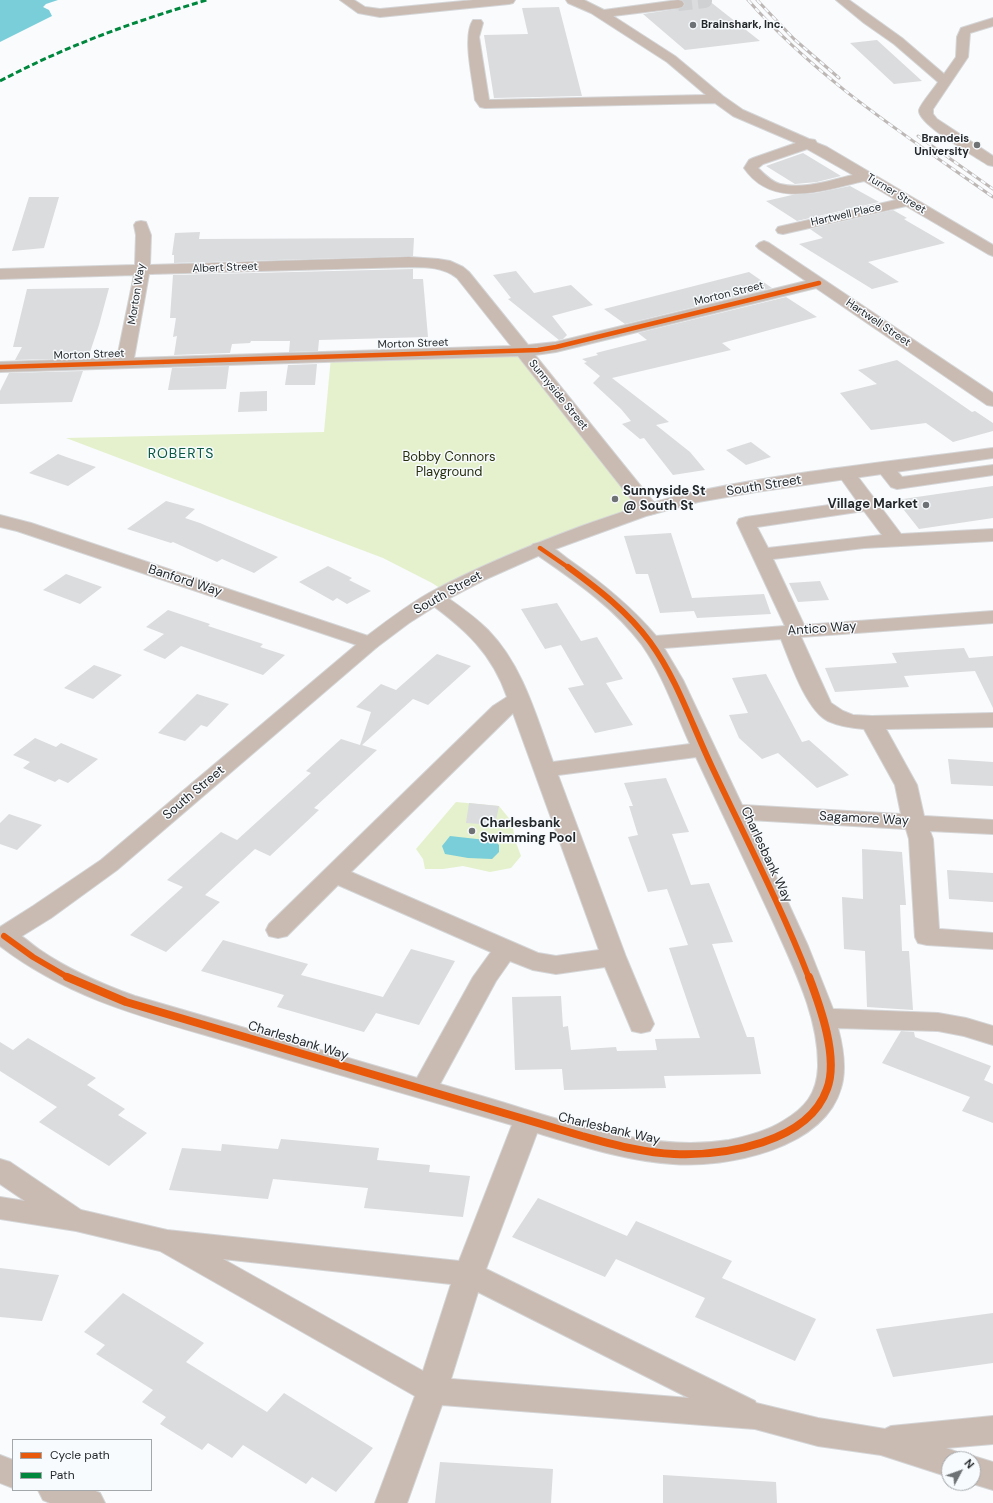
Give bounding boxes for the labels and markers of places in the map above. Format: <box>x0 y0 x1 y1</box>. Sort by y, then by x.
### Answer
place label: Brainshark, Inc. <box>701 18 783 32</box>
marker: Brainshark, Inc. <box>688 20 698 30</box>
place label: Brandeis University <box>914 132 969 158</box>
marker: Brandeis University <box>972 140 982 150</box>
place label: Sunnyside St @ South St <box>623 484 706 515</box>
marker: Sunnyside St @ South St <box>610 494 620 504</box>
place label: Village Market <box>828 497 918 513</box>
marker: Village Market <box>921 500 931 510</box>
place label: Charlesbank Swimming Pool <box>480 816 576 847</box>
marker: Charlesbank Swimming Pool <box>467 826 477 836</box>

